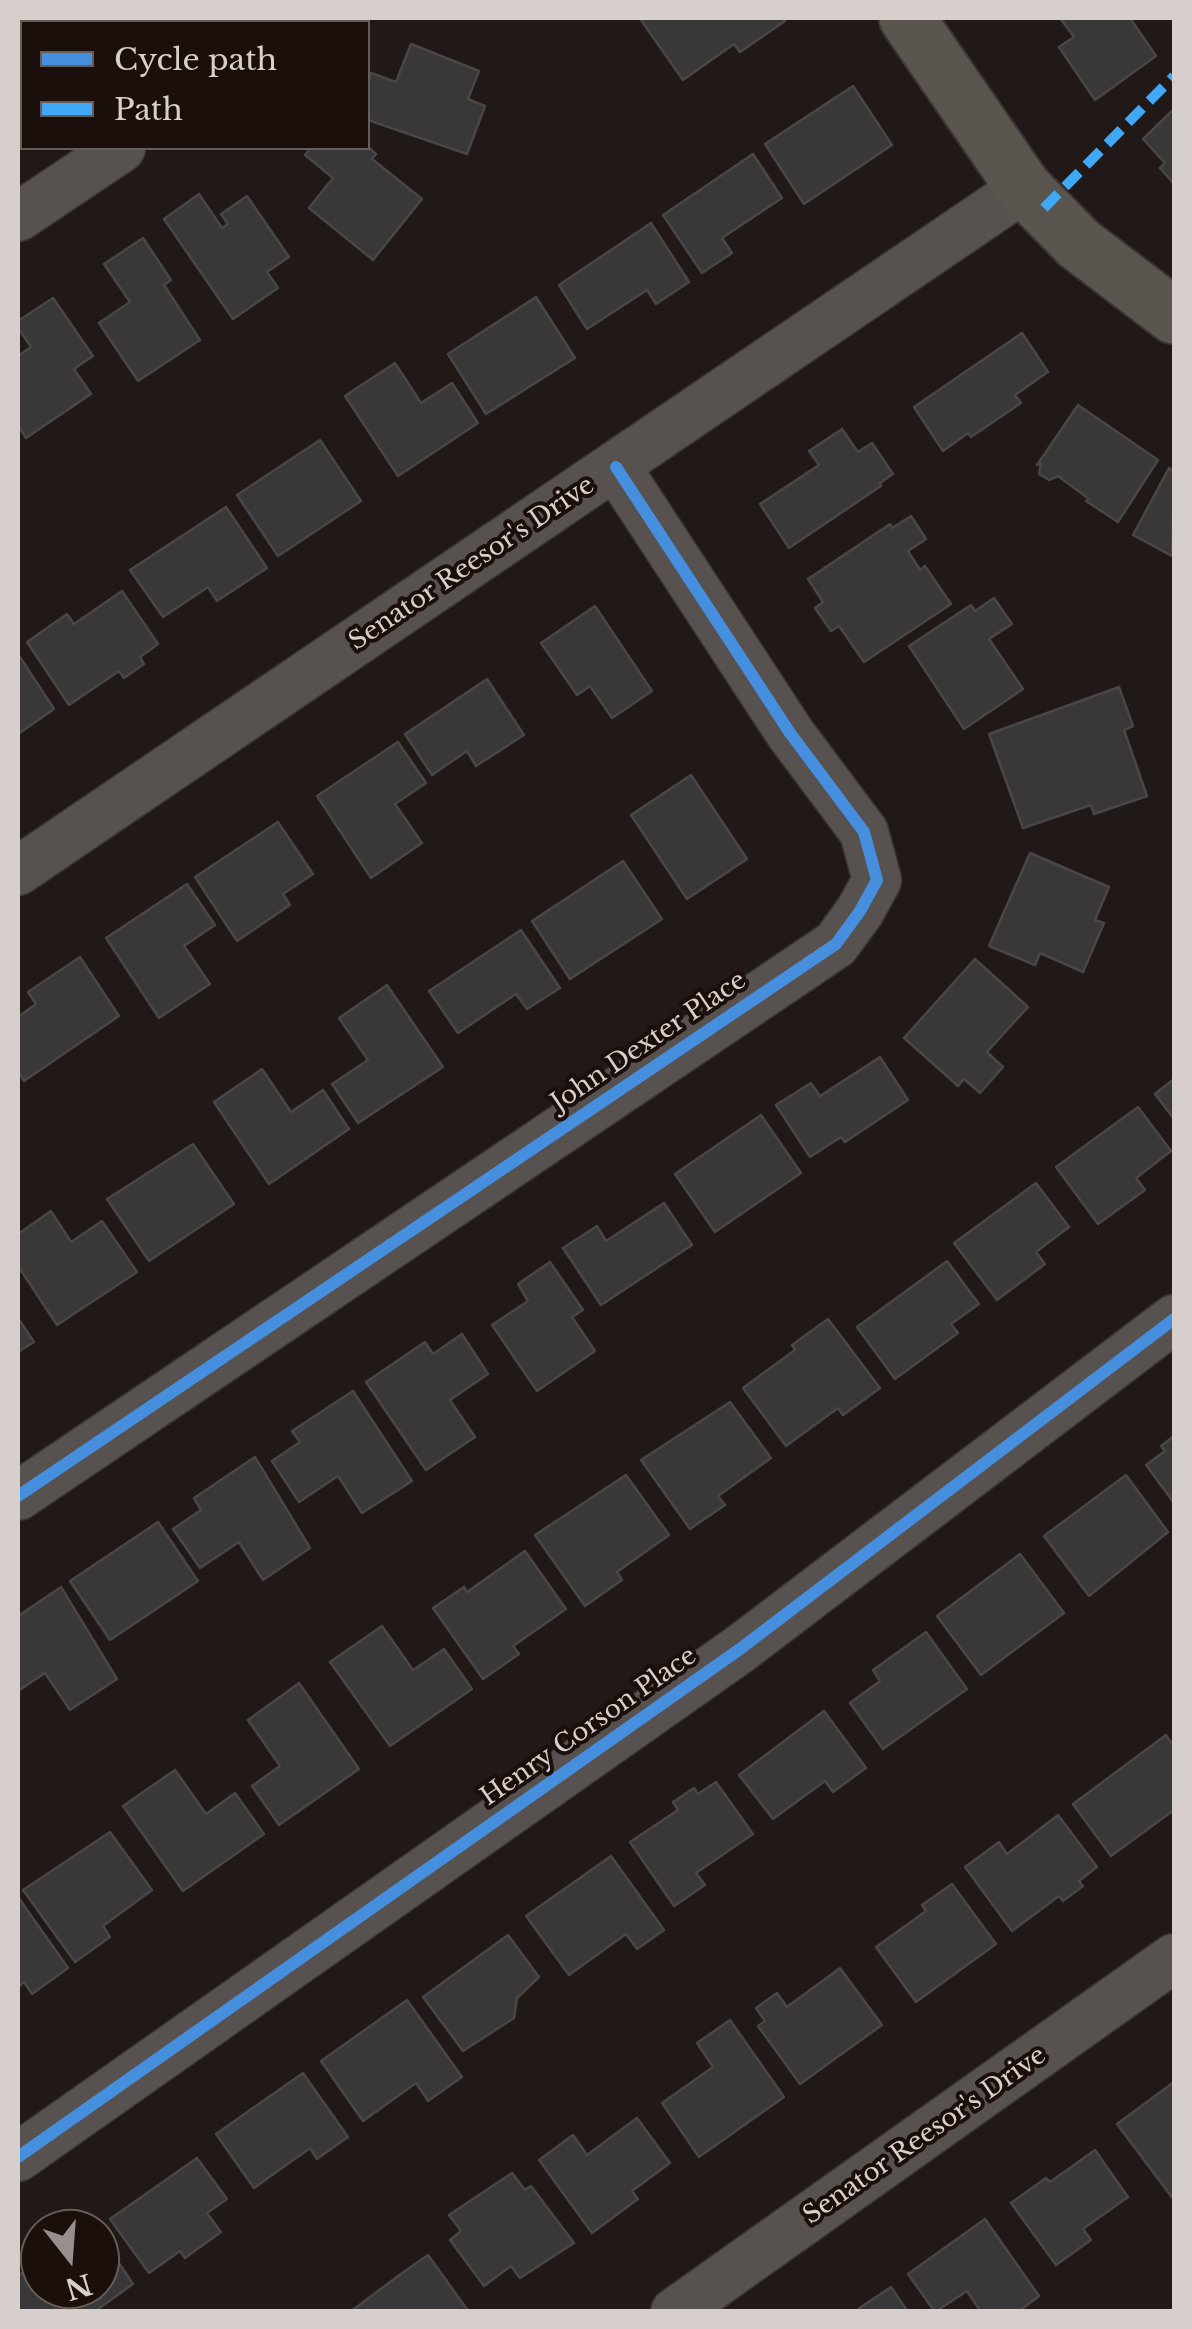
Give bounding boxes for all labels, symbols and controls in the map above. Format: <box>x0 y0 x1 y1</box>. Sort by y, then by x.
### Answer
legend <box>20 20 370 150</box>
text: Cycle path <box>114 41 277 78</box>
text: Path <box>114 91 183 128</box>
street label: Senator Reesor's Drive <box>344 471 600 657</box>
street label: John Dexter Place <box>546 966 752 1118</box>
street label: Henry Corson Place <box>475 1641 703 1813</box>
street label: Senator Reesor's Drive <box>798 2041 1052 2231</box>
north arrow <box>20 2209 120 2309</box>
text: N <box>61 2266 96 2307</box>

